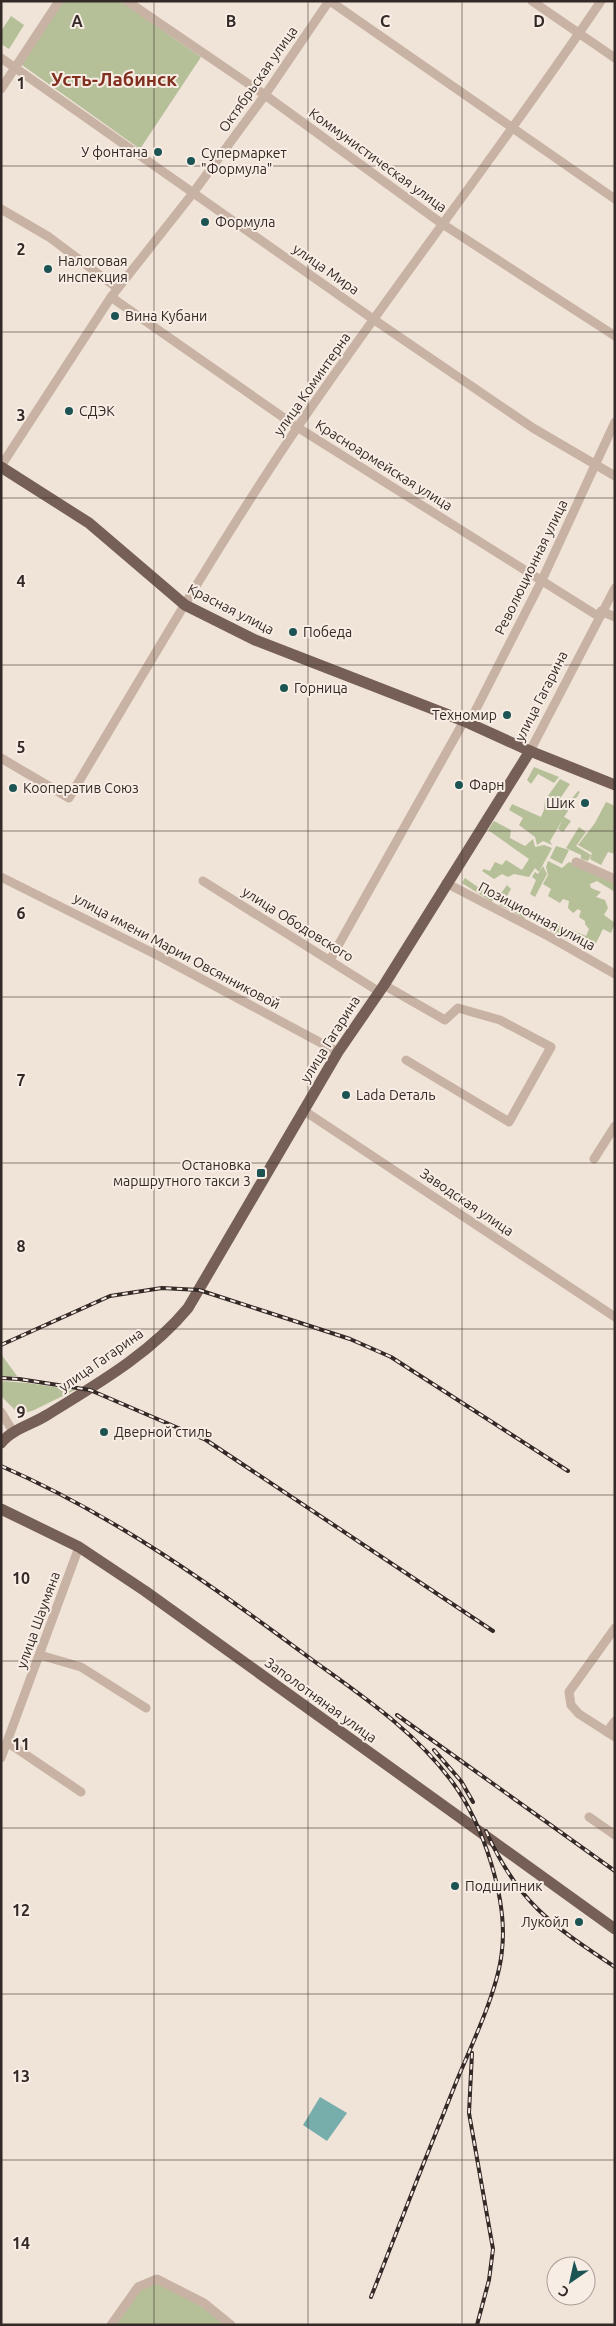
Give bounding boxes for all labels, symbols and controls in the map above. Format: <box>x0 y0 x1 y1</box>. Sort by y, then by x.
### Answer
text: A <box>71 12 83 30</box>
text: B <box>226 12 236 30</box>
text: C <box>380 12 390 30</box>
text: D <box>533 12 545 30</box>
street label: Октябрьская улица <box>215 23 301 135</box>
district label: Усть-Лабинск <box>51 68 177 90</box>
text: 1 <box>16 74 26 92</box>
street label: Коммунистическая улица <box>306 105 450 215</box>
place label: У фонтана <box>81 144 148 160</box>
place label: Супермаркет "Формула" <box>201 145 287 177</box>
marker: У фонтана <box>152 146 164 158</box>
marker: Супермаркет "Формула" <box>185 155 197 167</box>
place label: Формула <box>215 214 276 230</box>
marker: Формула <box>199 216 211 228</box>
text: 2 <box>16 240 26 258</box>
street label: улица Мира <box>290 240 362 298</box>
place label: Налоговая инспекция <box>58 253 128 285</box>
marker: Налоговая инспекция <box>42 263 54 275</box>
place label: Вина Кубани <box>125 308 207 324</box>
marker: Вина Кубани <box>109 310 121 322</box>
street label: улица Коминтерна <box>270 329 354 439</box>
place label: СДЭК <box>79 403 115 419</box>
marker: СДЭК <box>63 405 75 417</box>
text: 3 <box>16 406 26 424</box>
street label: Красноармейская улица <box>313 416 455 514</box>
street label: Революционная улица <box>491 497 571 637</box>
text: 4 <box>16 572 26 590</box>
street label: Красная улица <box>185 580 277 638</box>
place label: Победа <box>303 624 352 640</box>
marker: Победа <box>287 626 299 638</box>
street label: улица Гагарина <box>511 648 571 744</box>
place label: Горница <box>294 680 348 696</box>
marker: Горница <box>278 682 290 694</box>
place label: Техномир <box>432 707 497 723</box>
marker: Техномир <box>501 709 513 721</box>
text: 5 <box>16 738 26 756</box>
place label: Фарн <box>469 777 505 793</box>
marker: Фарн <box>453 779 465 791</box>
place label: Кооператив Союз <box>23 780 139 796</box>
marker: Кооператив Союз <box>7 782 19 794</box>
place label: Шик <box>546 795 575 811</box>
marker: Шик <box>579 797 591 809</box>
street label: Позиционная улица <box>476 878 598 954</box>
street label: улица Ободовского <box>239 883 357 965</box>
street label: улица имени Марии Овсянниковой <box>71 890 283 1012</box>
text: 6 <box>16 904 26 922</box>
street label: улица Гагарина <box>297 993 363 1085</box>
text: 7 <box>16 1071 26 1089</box>
place label: Lada Dеталь <box>356 1087 435 1103</box>
marker: Lada Dеталь <box>340 1089 352 1101</box>
place label: Остановка маршрутного такси 3 <box>113 1157 251 1189</box>
street label: Заводская улица <box>417 1165 517 1239</box>
marker: Остановка маршрутного такси 3 <box>255 1167 267 1179</box>
text: 8 <box>16 1237 26 1255</box>
street label: улица Гагарина <box>56 1325 146 1395</box>
text: 9 <box>16 1403 26 1421</box>
place label: Дверной стиль <box>114 1424 212 1440</box>
marker: Дверной стиль <box>98 1426 110 1438</box>
text: 10 <box>12 1569 30 1587</box>
street label: улица Шаумяна <box>13 1569 63 1671</box>
street label: Заполотняная улица <box>262 1654 380 1746</box>
text: 11 <box>12 1735 30 1753</box>
place label: Подшипник <box>465 1878 542 1894</box>
marker: Подшипник <box>449 1880 461 1892</box>
text: 12 <box>12 1901 30 1919</box>
place label: Лукойл <box>521 1914 569 1930</box>
marker: Лукойл <box>573 1916 585 1928</box>
text: 13 <box>12 2067 30 2085</box>
text: 14 <box>12 2234 30 2252</box>
north arrow <box>546 2256 596 2306</box>
text: С <box>556 2283 572 2301</box>

